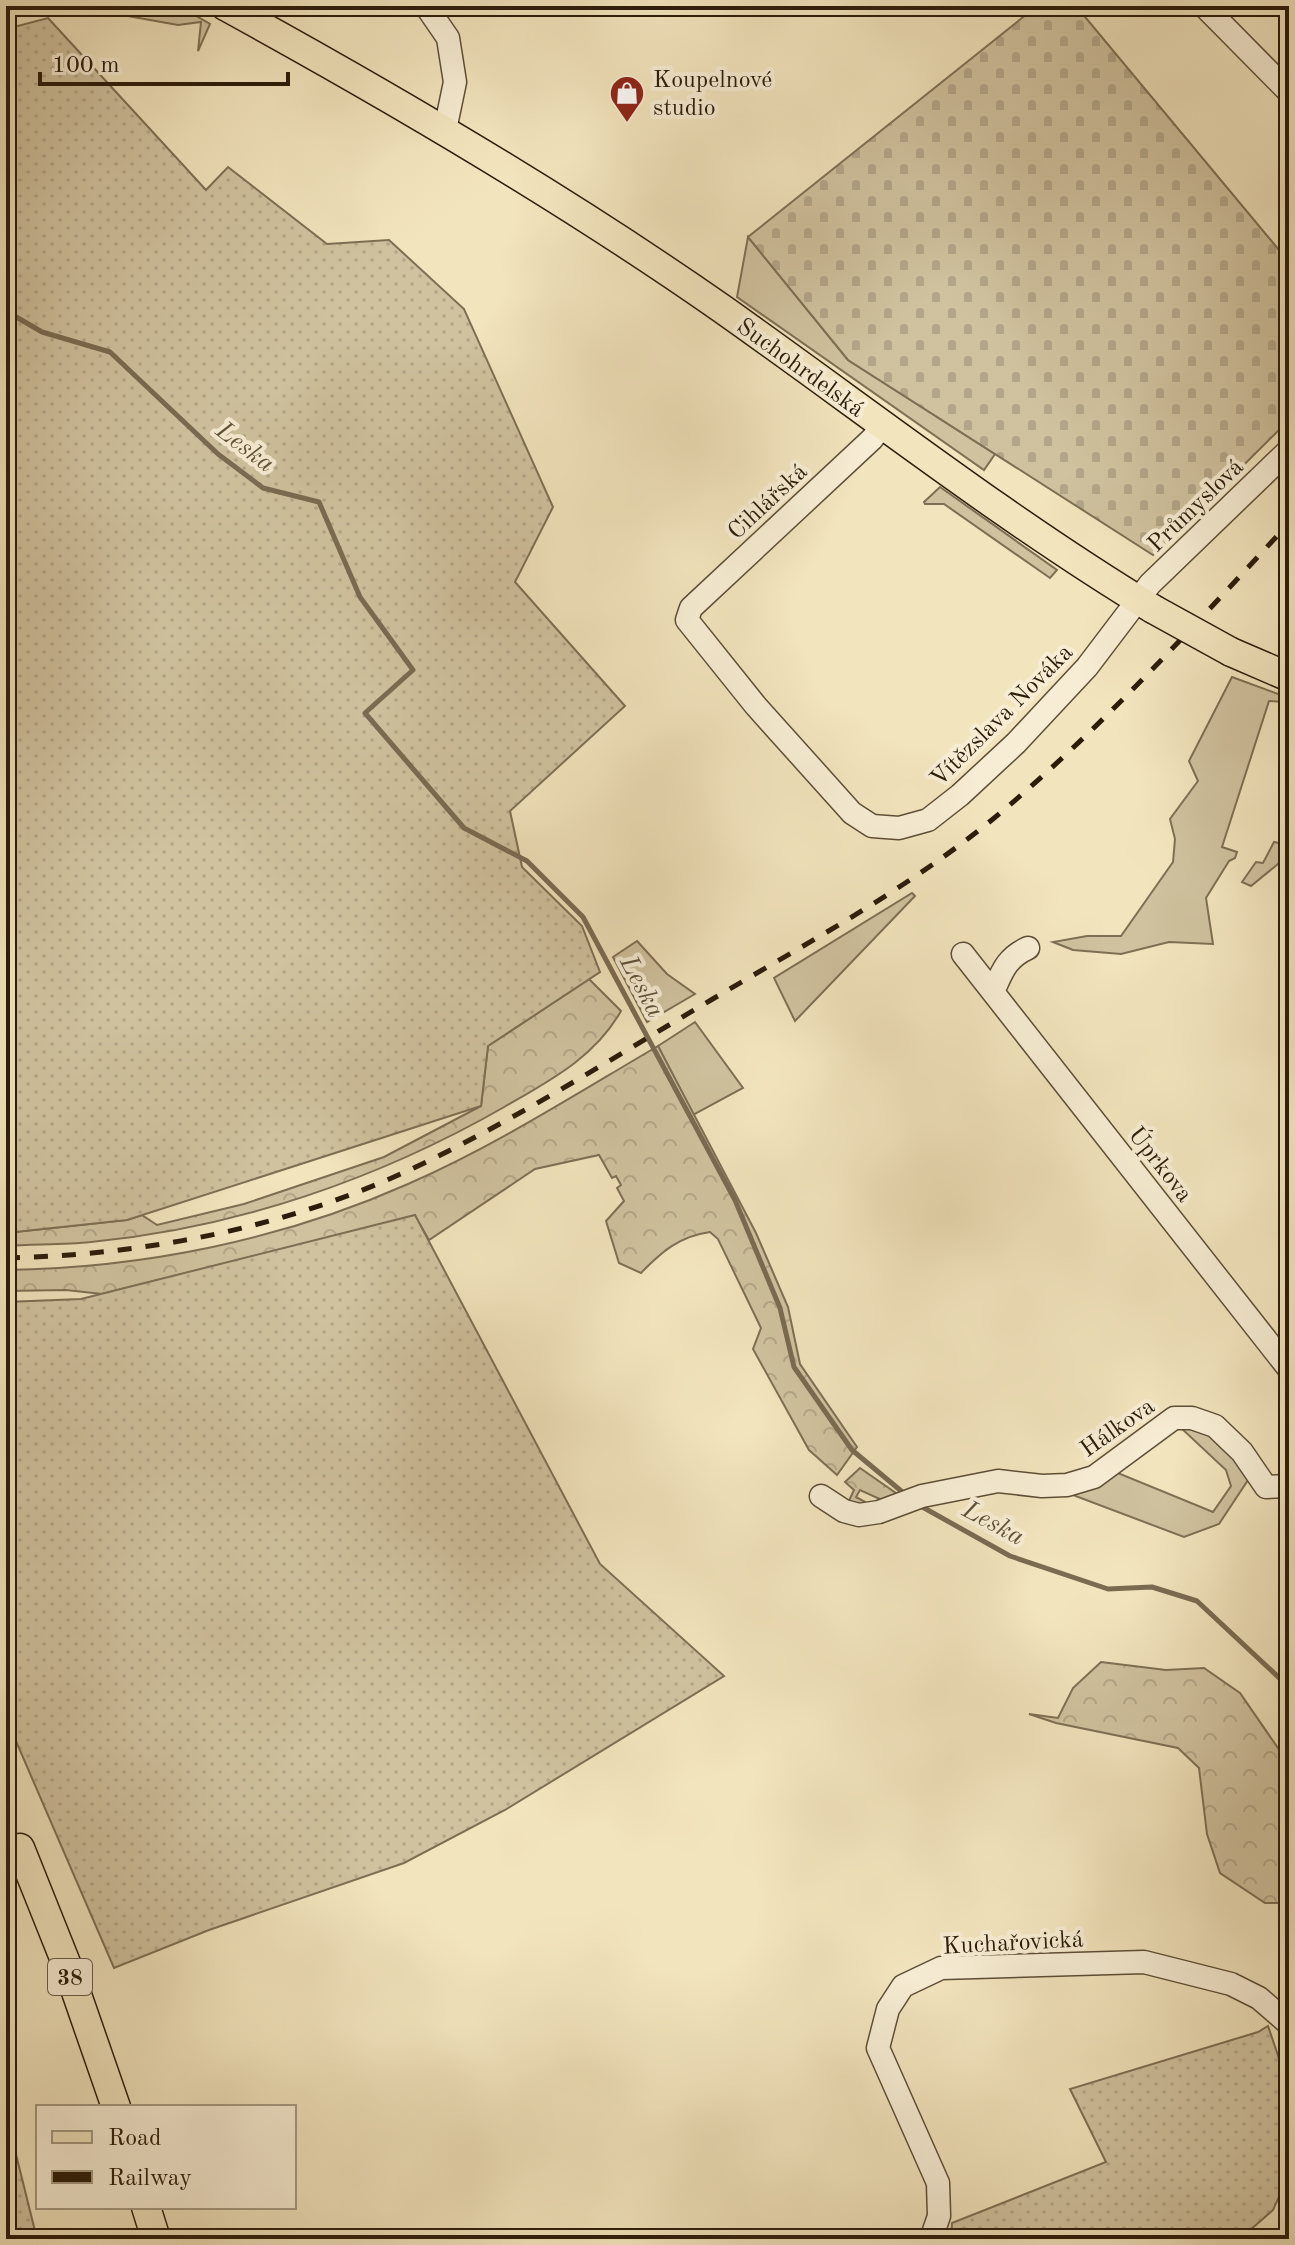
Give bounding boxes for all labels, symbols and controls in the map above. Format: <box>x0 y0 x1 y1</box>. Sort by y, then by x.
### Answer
scale bar <box>40 36 288 86</box>
text: 100 m <box>52 54 120 78</box>
place label: Koupelnové studio <box>653 69 772 121</box>
shop icon: Koupelnové studio <box>608 74 646 124</box>
street label: Suchohrdelská <box>732 315 868 423</box>
water label: Leska <box>210 417 279 478</box>
street label: Průmyslová <box>1144 455 1249 558</box>
street label: Cihlářská <box>724 460 813 545</box>
street label: Vítězslava Nováka <box>927 641 1078 792</box>
water label: Leska <box>614 951 668 1022</box>
street label: Úprkova <box>1123 1120 1200 1207</box>
street label: Hálkova <box>1077 1395 1160 1463</box>
water label: Leska <box>957 1496 1028 1551</box>
street label: Kuchařovická <box>942 1928 1084 1960</box>
road number: 38 <box>48 1959 92 1995</box>
legend <box>36 2105 296 2209</box>
text: Road <box>108 2127 161 2151</box>
text: Railway <box>108 2167 192 2191</box>

